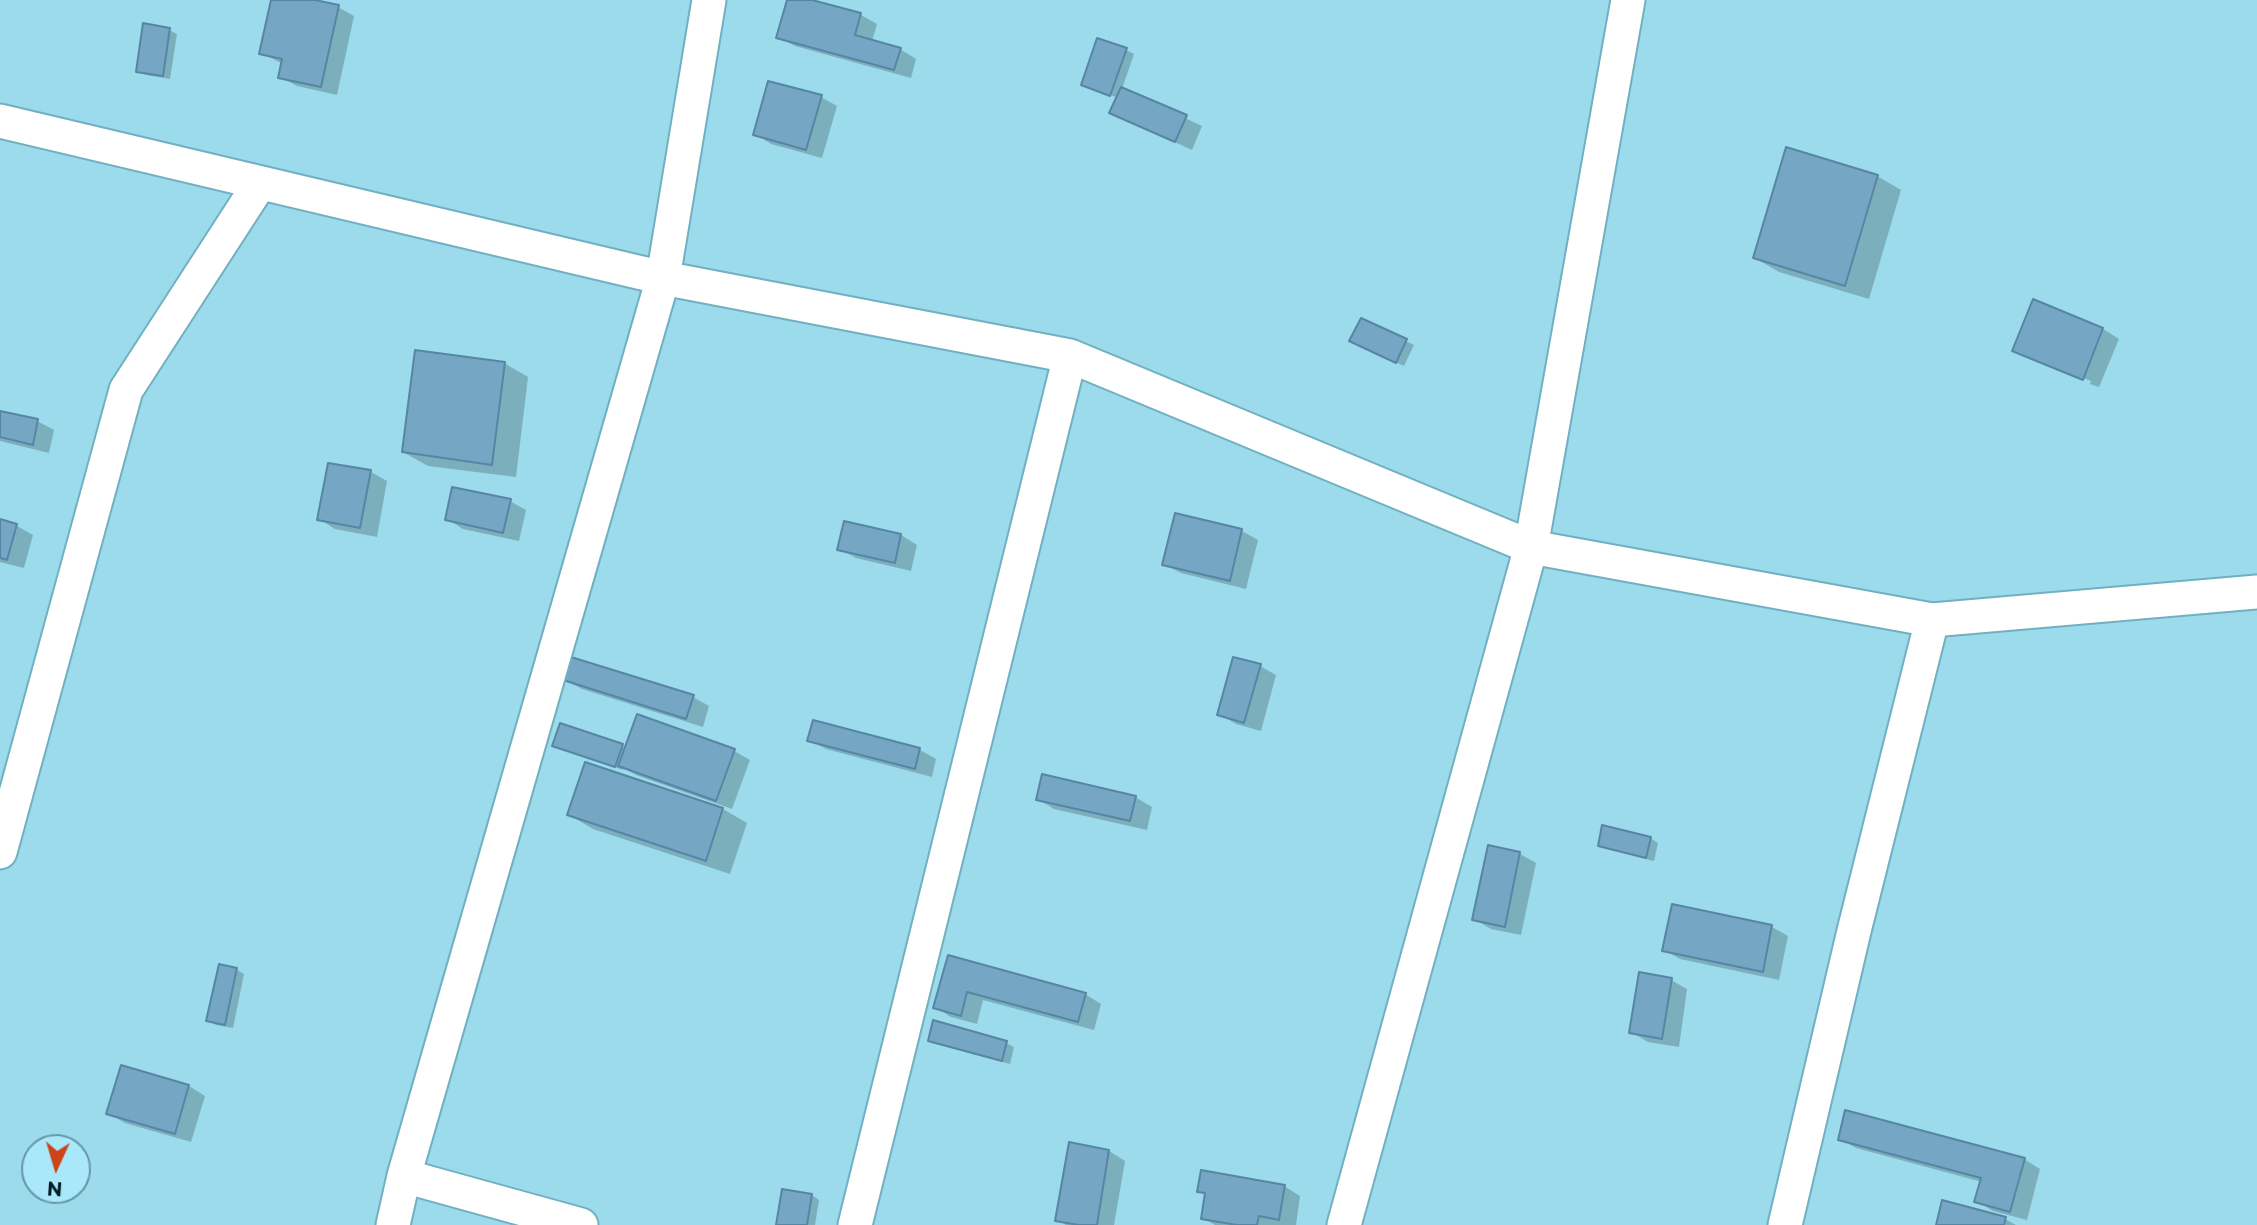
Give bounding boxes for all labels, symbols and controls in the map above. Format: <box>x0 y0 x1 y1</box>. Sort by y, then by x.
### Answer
north arrow <box>21 1134 91 1204</box>
text: N <box>46 1176 63 1200</box>

